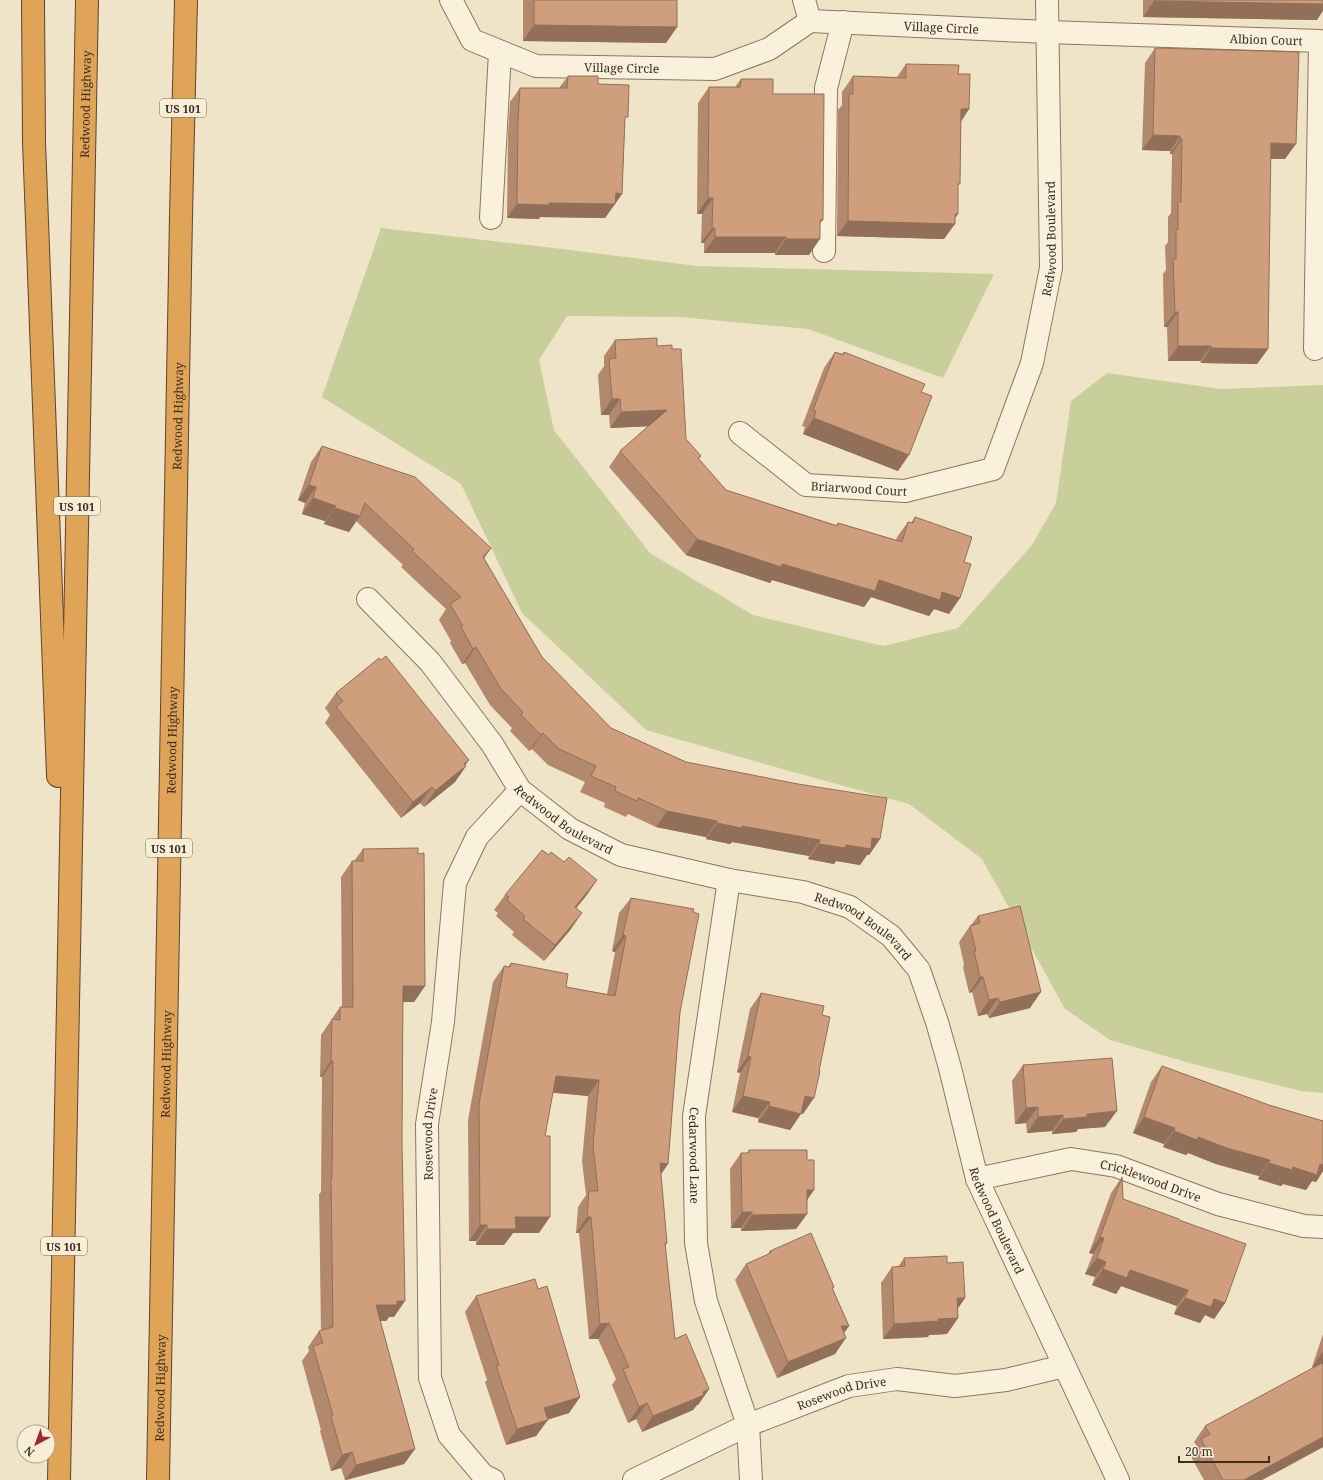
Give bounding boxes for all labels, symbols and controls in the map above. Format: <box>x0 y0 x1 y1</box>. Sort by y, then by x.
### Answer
street label: Village Circle <box>903 17 979 37</box>
street label: Albion Court <box>1229 30 1303 49</box>
street label: Redwood Highway <box>76 50 95 158</box>
street label: Village Circle <box>584 58 659 77</box>
road number: US 101 <box>160 99 206 117</box>
street label: Redwood Boulevard <box>1037 180 1060 298</box>
street label: Redwood Highway <box>168 362 187 470</box>
street label: Briarwood Court <box>810 477 907 500</box>
road number: US 101 <box>54 497 100 515</box>
street label: Redwood Highway <box>162 686 181 794</box>
street label: Redwood Boulevard <box>510 781 617 858</box>
road number: US 101 <box>146 839 192 857</box>
street label: Redwood Boulevard <box>812 888 916 964</box>
street label: Redwood Highway <box>156 1010 175 1118</box>
street label: Rosewood Drive <box>418 1086 441 1180</box>
street label: Cedarwood Lane <box>685 1106 704 1204</box>
street label: Cricklewood Drive <box>1099 1155 1204 1206</box>
street label: Redwood Boulevard <box>966 1165 1029 1277</box>
road number: US 101 <box>41 1237 87 1255</box>
street label: Redwood Highway <box>150 1334 169 1442</box>
street label: Rosewood Drive <box>794 1372 887 1414</box>
north arrow <box>16 1424 56 1464</box>
scale bar <box>1179 1438 1269 1464</box>
text: N <box>21 1443 37 1460</box>
text: 20 m <box>1185 1443 1213 1460</box>

